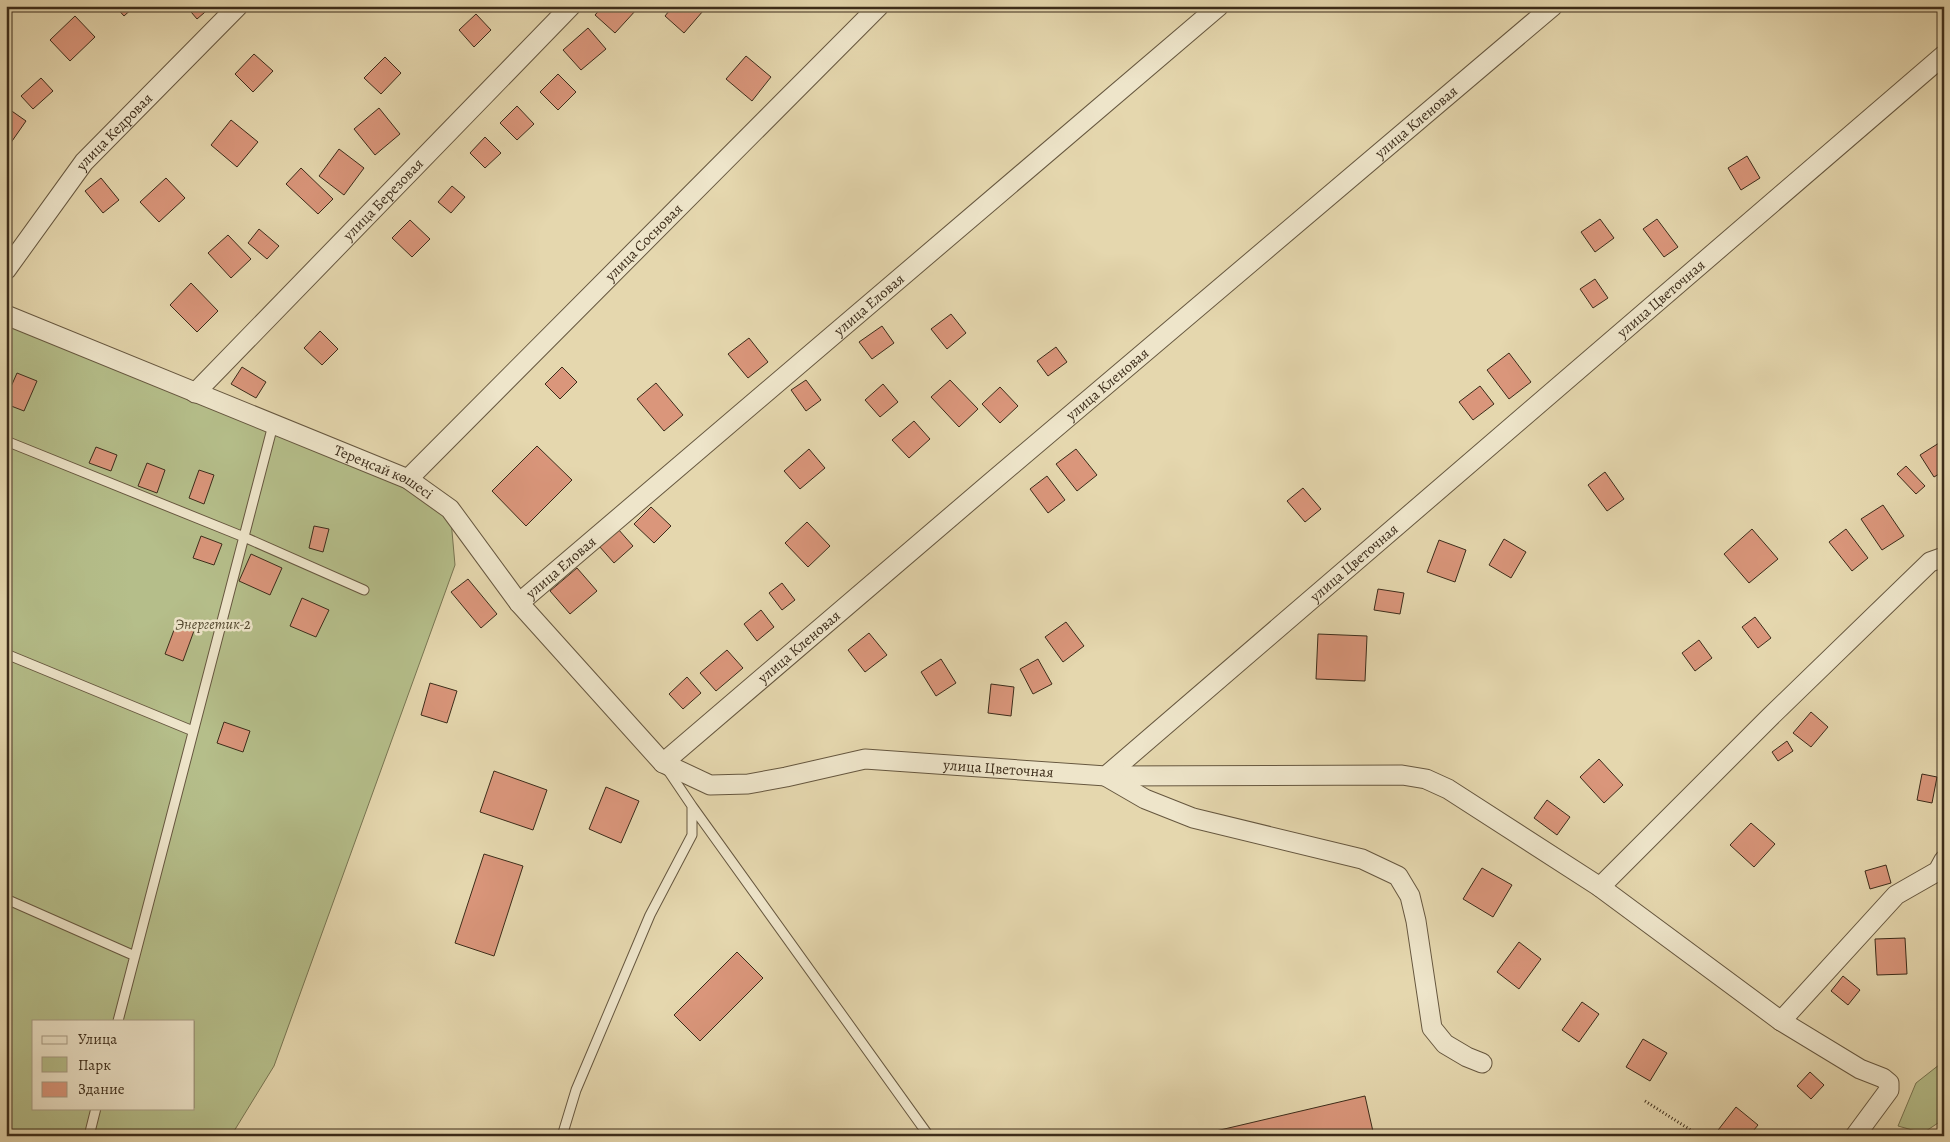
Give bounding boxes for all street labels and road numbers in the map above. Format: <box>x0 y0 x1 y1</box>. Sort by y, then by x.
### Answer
street label: улица Кленовая <box>1370 81 1462 164</box>
street label: улица Кедровая <box>71 88 157 175</box>
street label: улица Березовая <box>338 154 428 245</box>
street label: улица Сосновая <box>600 199 687 286</box>
street label: улица Цветочная <box>1612 255 1709 343</box>
street label: улица Еловая <box>829 269 908 341</box>
street label: улица Кленовая <box>1061 343 1153 425</box>
street label: Тереңсай көшесі <box>331 440 437 504</box>
street label: улица Цветочная <box>1305 519 1402 607</box>
street label: улица Еловая <box>521 532 600 604</box>
street label: улица Кленовая <box>753 606 845 688</box>
street label: улица Цветочная <box>942 754 1054 782</box>

